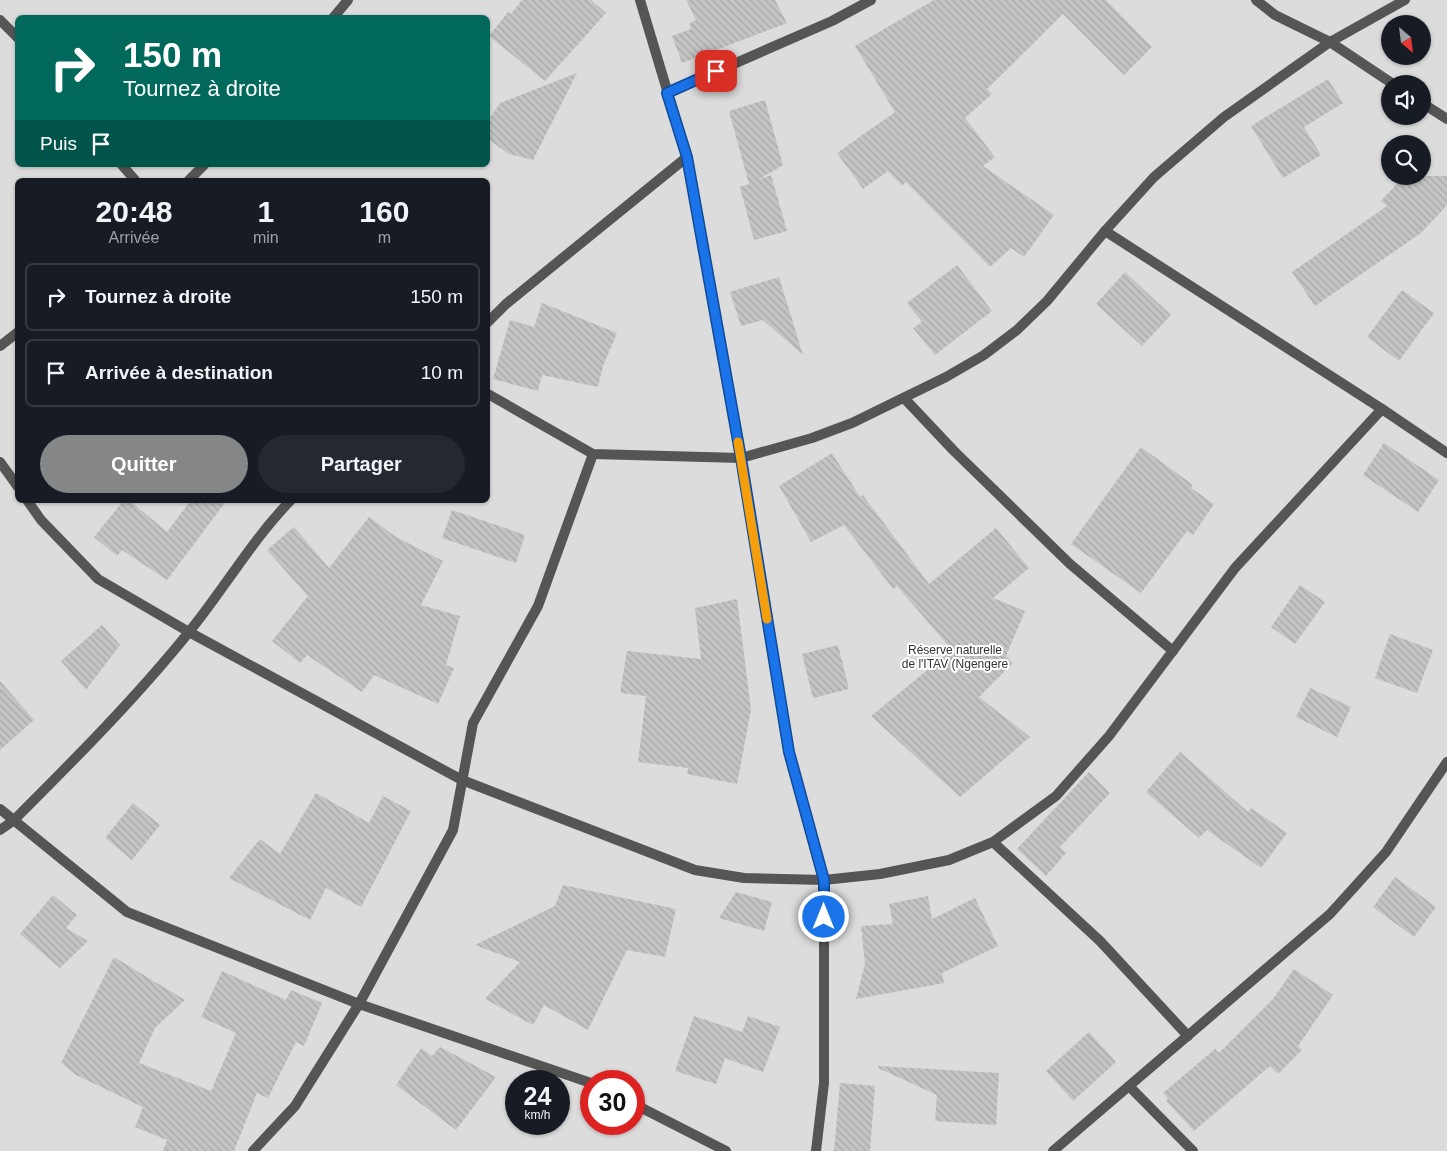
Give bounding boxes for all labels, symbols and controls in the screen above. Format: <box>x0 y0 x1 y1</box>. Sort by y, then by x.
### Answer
north arrow <box>1381 15 1431 65</box>
map controls <box>1381 15 1431 185</box>
icon: right <box>40 35 105 100</box>
text: 150 m <box>123 35 222 74</box>
pin <box>695 50 737 92</box>
icon: arrive <box>702 57 730 85</box>
button: sound <box>1381 75 1431 125</box>
text: Tournez à droite <box>123 76 281 101</box>
icon: arrive <box>87 130 115 158</box>
text: Puis <box>40 133 77 154</box>
button: search <box>1381 135 1431 185</box>
text: 20:48 <box>96 195 172 228</box>
text: 1 <box>257 195 274 228</box>
text: 160 <box>359 195 409 228</box>
text: Arrivée <box>109 229 159 246</box>
text: min <box>253 229 279 246</box>
text: m <box>378 229 391 246</box>
icon: right <box>42 283 70 311</box>
text: Tournez à droite <box>85 286 231 307</box>
text: 150 m <box>410 286 463 307</box>
icon: arrive <box>42 359 70 387</box>
text: Arrivée à destination <box>85 362 273 383</box>
text: 10 m <box>421 362 463 383</box>
button: Quitter <box>40 435 248 493</box>
button: Partager <box>258 435 465 493</box>
park label: Réserve naturelle de l'ITAV (Ngengere <box>902 643 1009 671</box>
position arrow <box>797 890 849 942</box>
speed limit sign: 30 <box>580 1070 645 1135</box>
text: 24 <box>524 1082 551 1110</box>
text: km/h <box>524 1108 551 1122</box>

